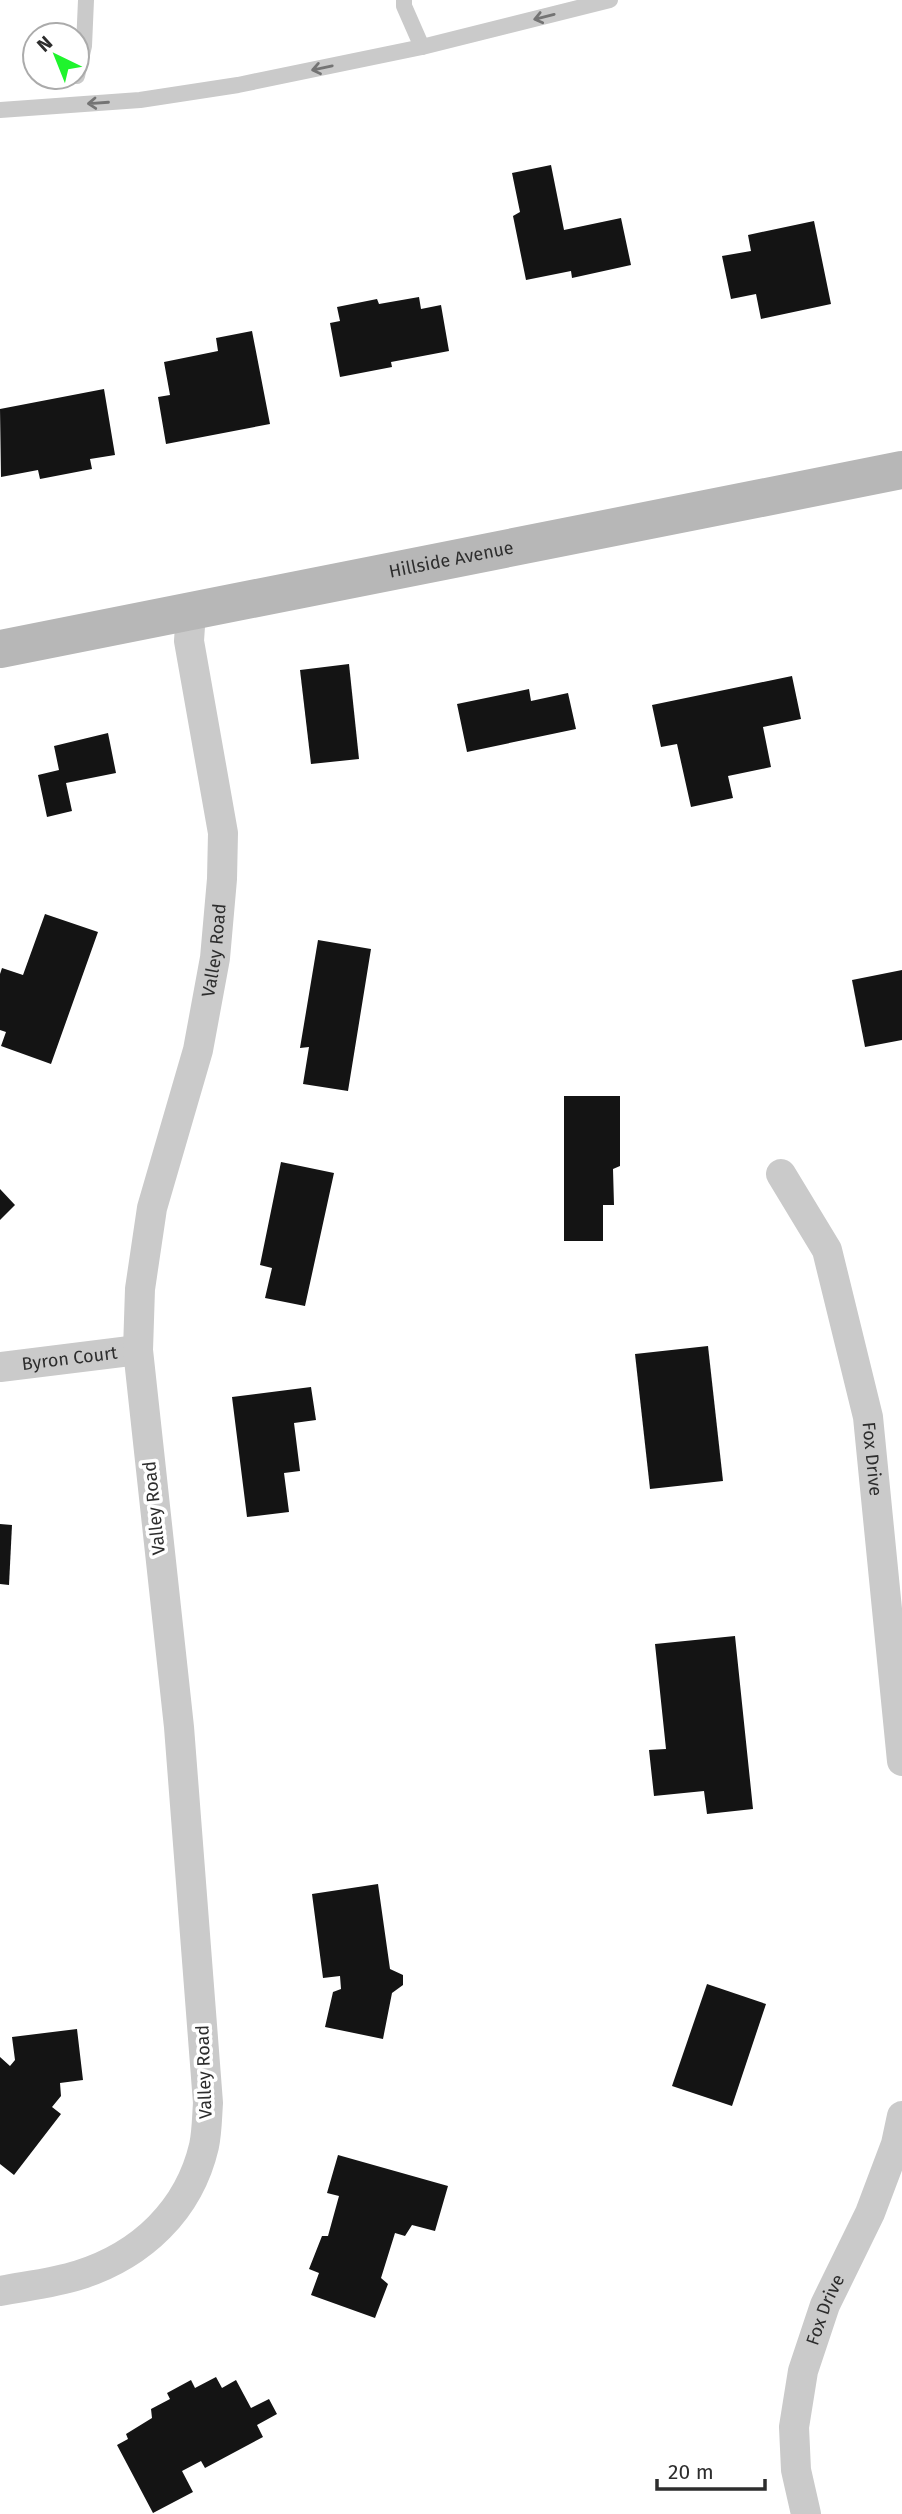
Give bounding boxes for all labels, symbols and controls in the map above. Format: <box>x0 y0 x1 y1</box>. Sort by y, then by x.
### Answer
one-way arrow <box>533 11 556 24</box>
north arrow <box>21 21 91 91</box>
text: N <box>32 31 57 57</box>
one-way arrow <box>311 61 334 75</box>
one-way arrow <box>87 97 109 110</box>
street label: Hillside Avenue <box>387 536 515 583</box>
street label: Valley Road <box>197 902 231 999</box>
street label: Byron Court <box>20 1342 119 1375</box>
street label: Fox Drive <box>858 1421 887 1497</box>
street label: Valley Road <box>138 1460 170 1556</box>
street label: Valley Road <box>191 2025 217 2119</box>
street label: Fox Drive <box>801 2271 849 2348</box>
scale bar <box>657 2448 766 2492</box>
text: 20 m <box>668 2459 714 2485</box>

